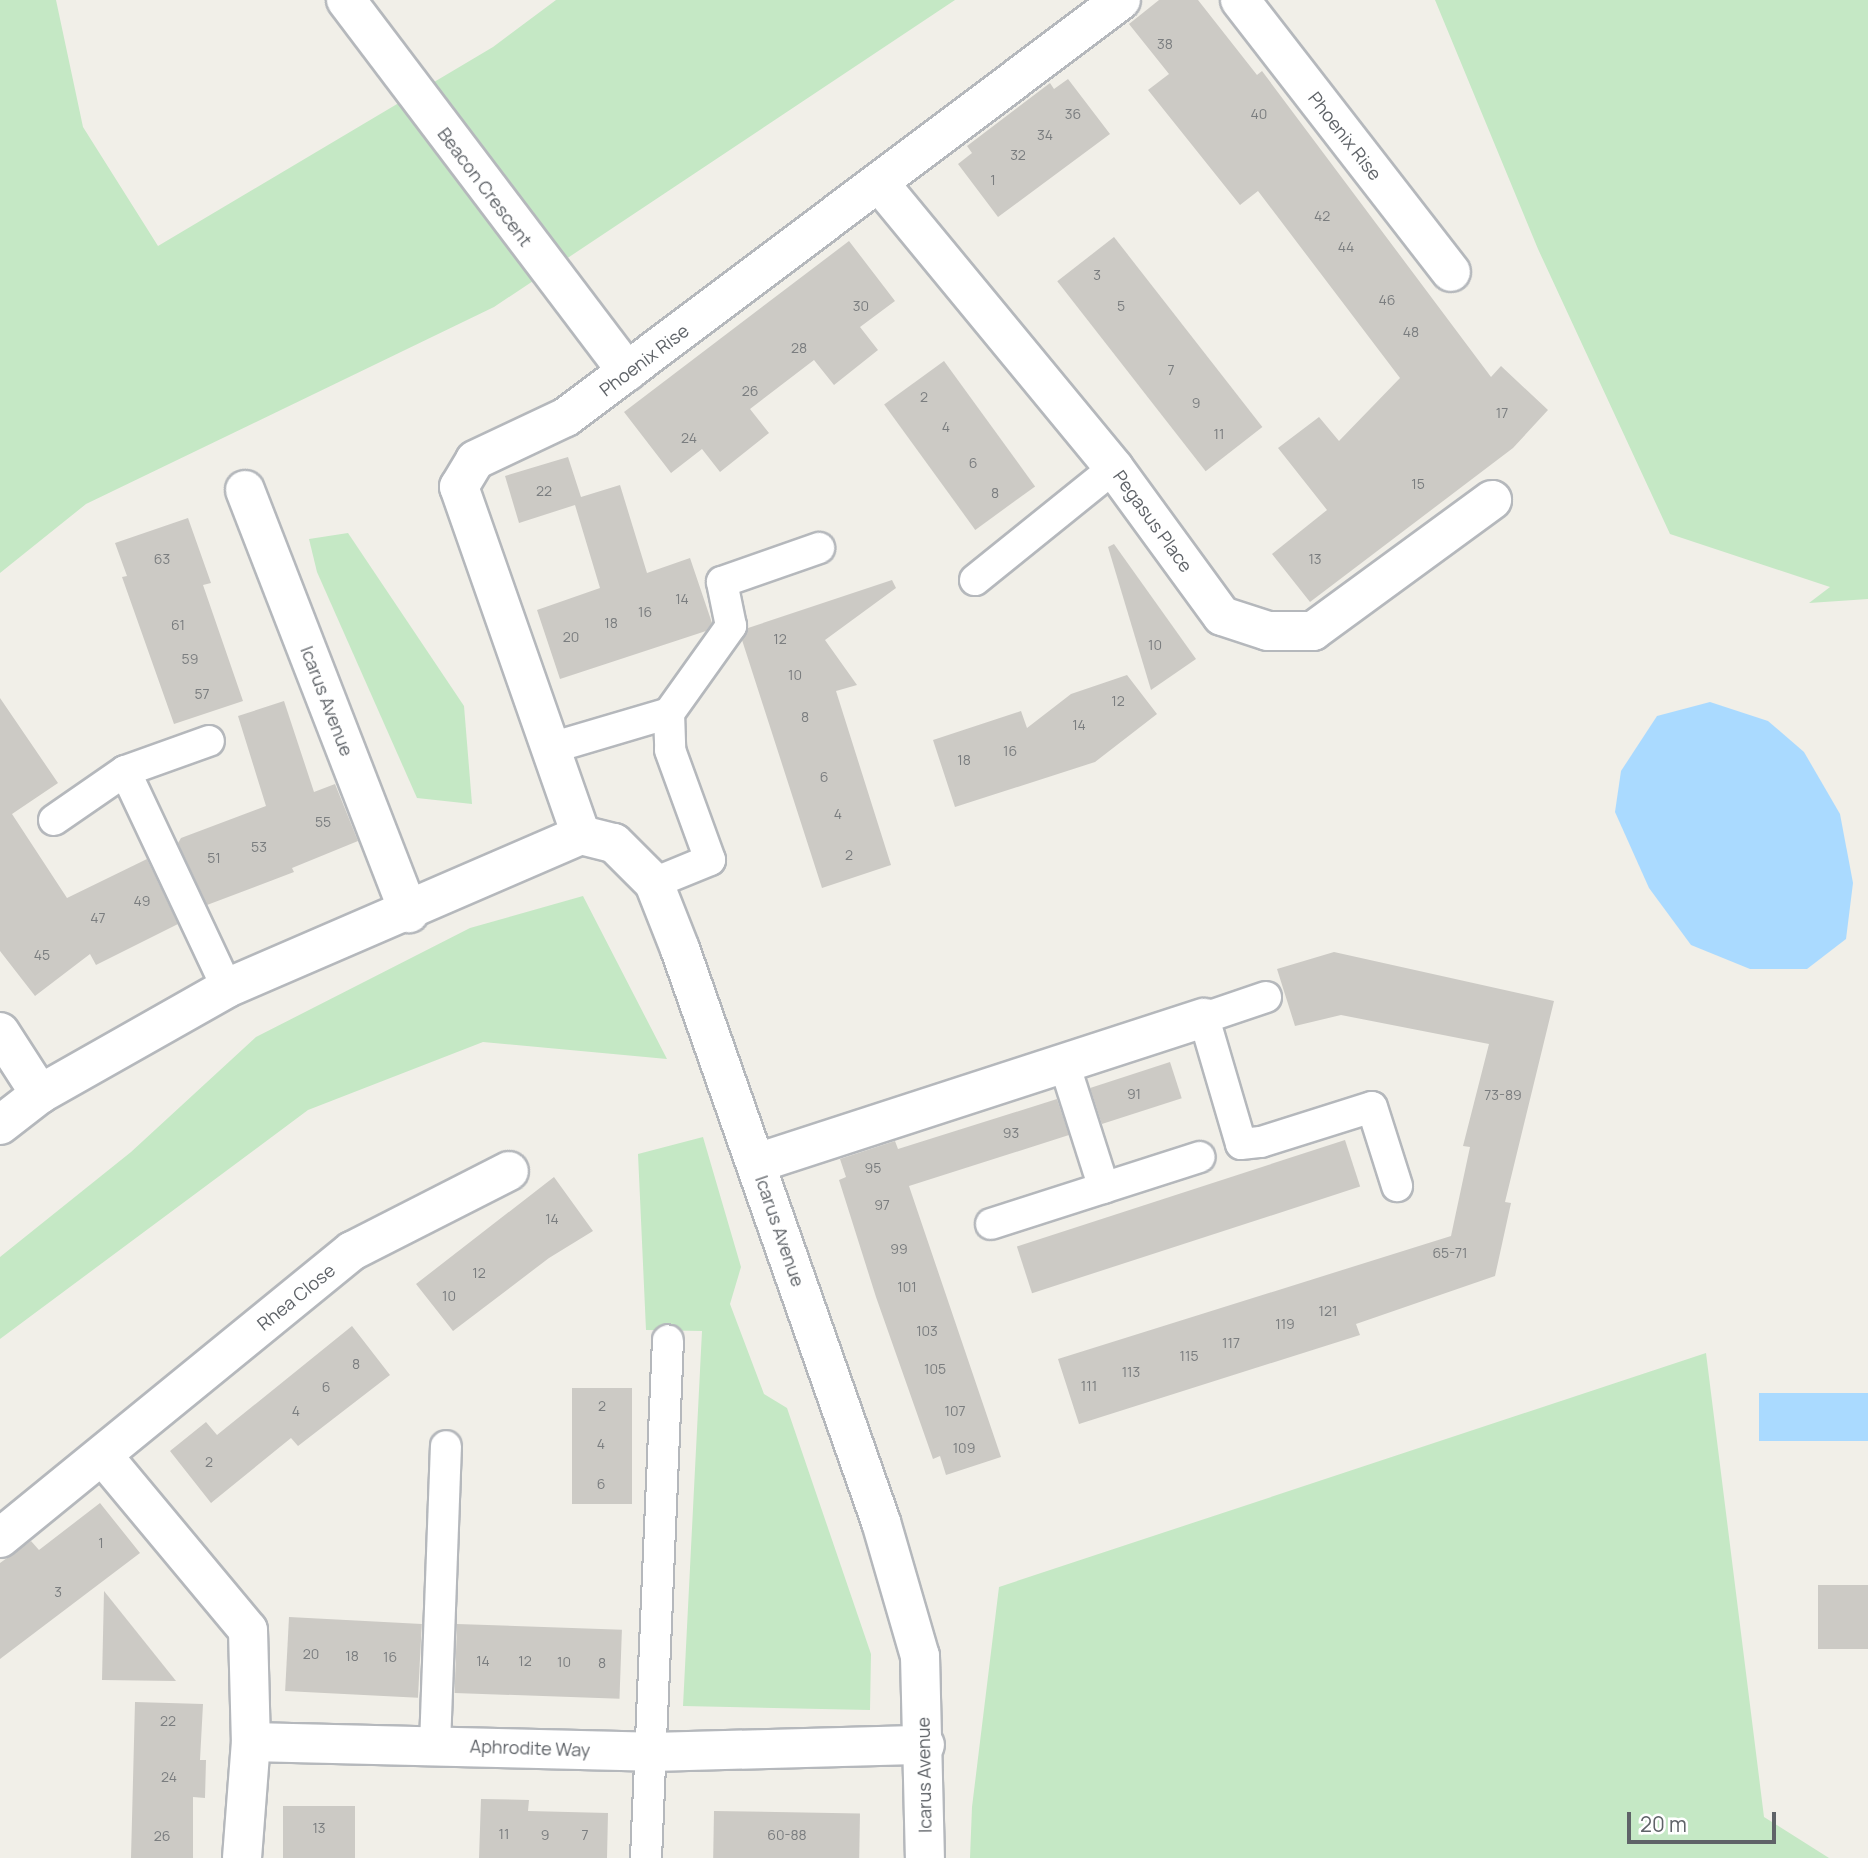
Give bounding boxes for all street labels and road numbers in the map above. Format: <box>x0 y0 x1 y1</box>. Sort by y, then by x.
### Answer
street label: Phoenix Rise <box>1304 88 1386 184</box>
street label: Beacon Crescent <box>433 123 537 251</box>
street label: Phoenix Rise <box>595 319 693 401</box>
street label: Pegasus Place <box>1109 466 1197 576</box>
street label: Icarus Avenue <box>296 643 358 759</box>
street label: Icarus Avenue <box>751 1173 809 1289</box>
street label: Rhea Close <box>253 1259 339 1335</box>
street label: Icarus Avenue <box>912 1717 936 1833</box>
street label: Aphrodite Way <box>469 1735 591 1761</box>

